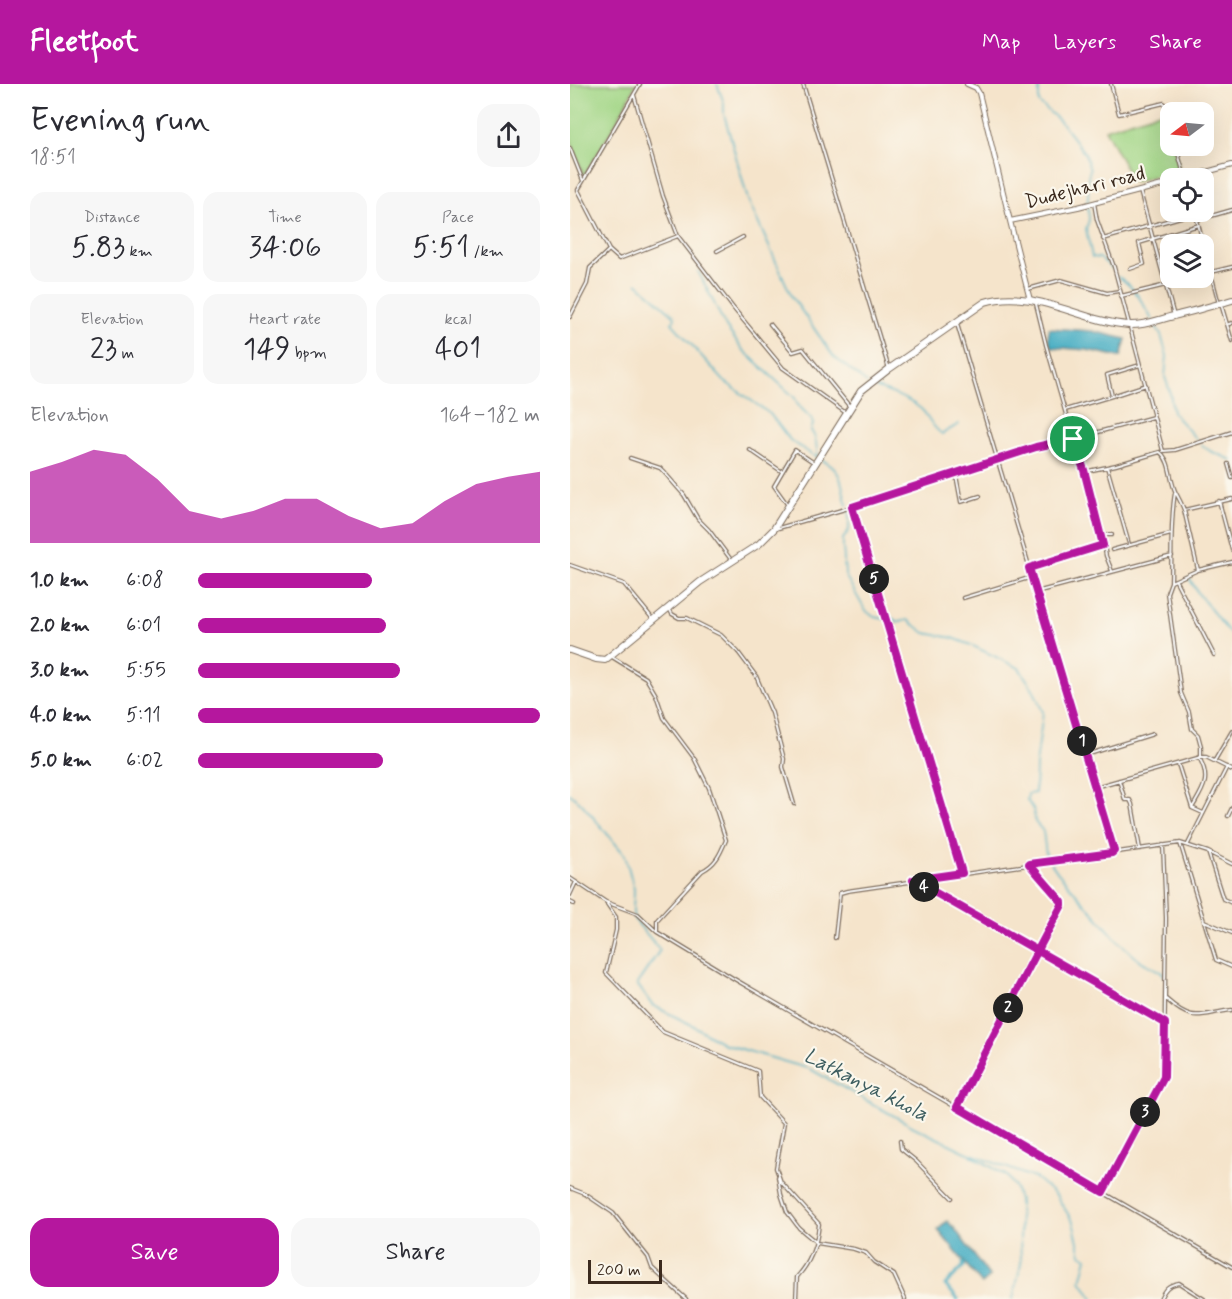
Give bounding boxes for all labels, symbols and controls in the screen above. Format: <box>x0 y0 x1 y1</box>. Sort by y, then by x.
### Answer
text: Fleetfoot <box>30 24 139 61</box>
text: Map <box>982 28 1020 56</box>
text: Layers <box>1053 28 1116 56</box>
text: Share <box>1149 28 1202 56</box>
text: Evening run <box>30 99 210 143</box>
north arrow <box>1160 102 1214 156</box>
map controls <box>1160 102 1214 288</box>
button: share <box>477 104 540 167</box>
text: 18:51 <box>30 144 76 171</box>
street label: Dudejhari road <box>1022 160 1148 216</box>
button: locate <box>1160 168 1214 222</box>
text: Distance <box>84 207 140 228</box>
text: Time <box>268 207 302 228</box>
text: Pace <box>442 207 474 228</box>
text: 5.83 <box>71 228 125 267</box>
text: 34:06 <box>248 228 322 267</box>
text: 5:51 <box>412 228 469 267</box>
button: layers <box>1160 234 1214 288</box>
text: km <box>125 241 153 262</box>
text: /km <box>469 241 504 262</box>
text: Elevation <box>81 309 144 330</box>
text: Heart rate <box>249 309 321 330</box>
text: kcal <box>445 309 471 330</box>
text: 23 <box>90 330 117 369</box>
text: 149 <box>243 330 290 369</box>
text: 401 <box>435 330 481 369</box>
text: m <box>117 343 134 364</box>
text: bpm <box>290 343 327 364</box>
text: Elevation <box>30 402 109 429</box>
text: 164–182 m <box>440 402 540 429</box>
pin <box>1047 413 1098 464</box>
icon: arrive <box>1056 422 1089 455</box>
pin: 5 <box>859 564 889 594</box>
text: 1.0 km <box>30 567 89 594</box>
text: 6:08 <box>126 567 164 594</box>
text: 5 <box>869 568 879 589</box>
text: 2.0 km <box>30 612 90 639</box>
text: 6:01 <box>126 612 161 639</box>
text: 3.0 km <box>30 657 89 684</box>
text: 5:55 <box>126 657 166 684</box>
text: 4.0 km <box>30 702 92 729</box>
text: 5:11 <box>126 702 161 729</box>
pin: 1 <box>1067 726 1097 756</box>
text: 1 <box>1078 730 1086 751</box>
text: 5.0 km <box>30 747 92 774</box>
text: 6:02 <box>126 747 163 774</box>
pin: 4 <box>909 872 939 902</box>
text: 4 <box>919 876 929 897</box>
pin: 2 <box>993 993 1023 1023</box>
text: 2 <box>1004 997 1012 1018</box>
water label: Latkanya khola <box>799 1042 933 1128</box>
pin: 3 <box>1130 1097 1160 1127</box>
text: 3 <box>1141 1101 1149 1122</box>
button: Save <box>30 1218 279 1287</box>
button: Share <box>291 1218 540 1287</box>
scale bar <box>588 1257 662 1284</box>
text: 200 m <box>597 1260 641 1281</box>

